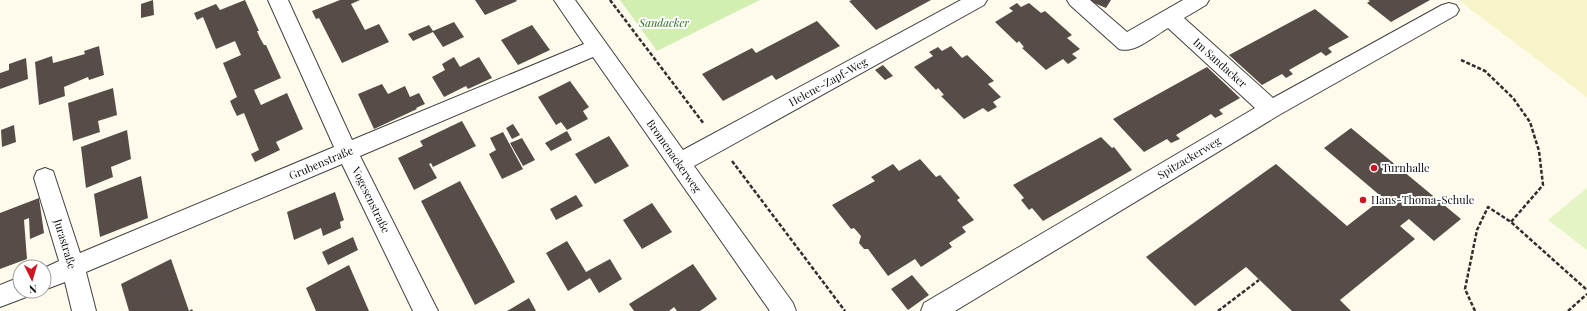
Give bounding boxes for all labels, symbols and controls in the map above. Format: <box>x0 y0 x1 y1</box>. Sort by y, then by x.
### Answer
park label: Sandacker <box>638 15 689 30</box>
street label: Im Sandacker <box>1190 34 1251 91</box>
street label: Helene-Zapf-Weg <box>786 54 870 109</box>
street label: Bromenackerweg <box>644 116 705 195</box>
street label: Spitzackerweg <box>1154 133 1223 182</box>
street label: Grubenstraße <box>286 142 356 183</box>
place label: Turnhalle <box>1382 160 1430 175</box>
street label: Vogesenstraße <box>349 163 394 236</box>
marker: Turnhalle <box>1369 163 1379 173</box>
place label: Hans-Thoma-Schule <box>1371 192 1475 207</box>
marker: Hans-Thoma-Schule <box>1358 195 1368 205</box>
street label: Jurastraße <box>51 216 80 271</box>
north arrow <box>12 259 52 299</box>
text: N <box>28 282 38 297</box>

